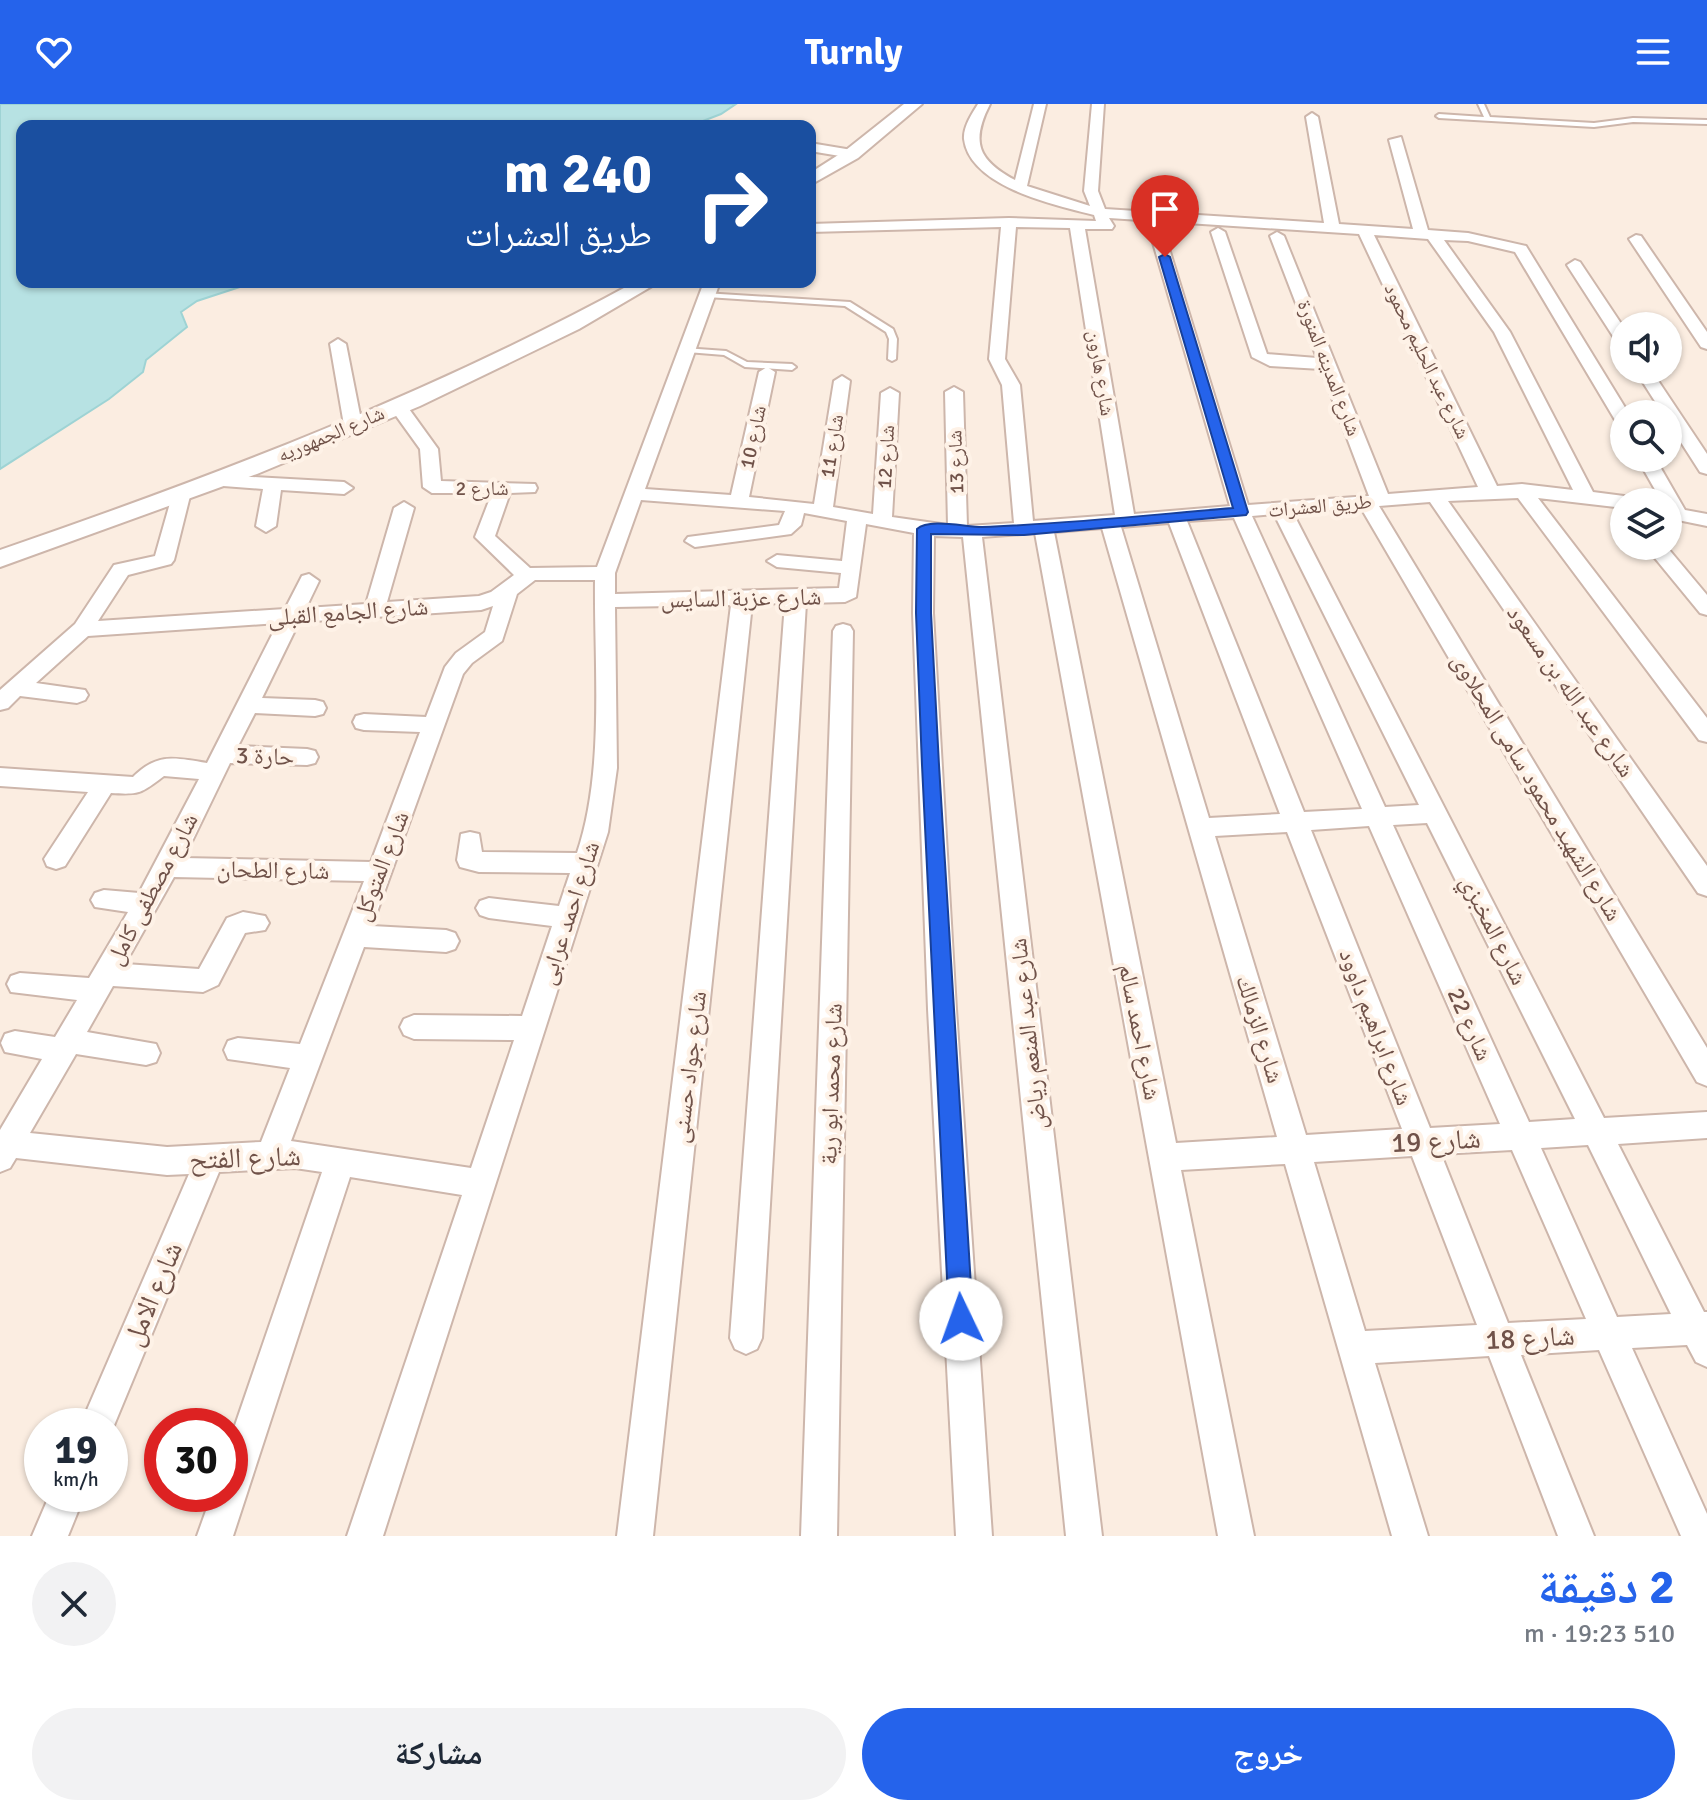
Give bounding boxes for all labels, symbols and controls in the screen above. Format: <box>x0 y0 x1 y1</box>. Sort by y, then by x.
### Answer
icon: heart <box>32 30 76 74</box>
text: Turnly <box>805 30 902 75</box>
icon: menu <box>1631 30 1675 74</box>
text: 240 m <box>504 139 652 208</box>
icon: right <box>680 152 784 256</box>
pin <box>1131 175 1199 257</box>
icon: arrive <box>1143 187 1187 231</box>
text: طريق العشرات <box>464 212 652 257</box>
street label: شارع عبد الحليم محمود <box>1378 279 1475 443</box>
street label: شارع المدينه المنورة <box>1292 296 1366 440</box>
map controls <box>1610 312 1682 560</box>
button: sound <box>1610 312 1682 384</box>
street label: شارع هارون <box>1082 328 1120 418</box>
street label: شارع الجمهوريه <box>274 400 388 468</box>
button: search <box>1610 400 1682 472</box>
street label: شارع 10 <box>734 403 772 471</box>
street label: شارع 11 <box>815 412 849 480</box>
street label: شارع 12 <box>872 424 900 490</box>
street label: شارع 13 <box>942 430 970 494</box>
street label: شارع 2 <box>455 476 509 501</box>
button: layers <box>1610 488 1682 560</box>
street label: طريق العشرات <box>1267 489 1373 523</box>
street label: شارع عزبة السايس <box>660 582 822 614</box>
street label: شارع الجامع القبلى <box>267 591 429 633</box>
street label: شارع عبد الله بن مسعود <box>1500 599 1642 783</box>
street label: شارع الشهيد محمود سامى المحلاوى <box>1445 648 1629 926</box>
street label: حارة 3 <box>235 740 295 772</box>
street label: شارع المتوكل <box>346 807 416 925</box>
street label: شارع مصطفى كامل <box>99 808 205 970</box>
street label: شارع احمد عرابى <box>532 837 606 989</box>
street label: شارع الطحان <box>216 854 330 886</box>
street label: شارع المخبزي <box>1450 870 1534 992</box>
street label: شارع عبد المنعم رياض <box>1003 937 1054 1131</box>
street label: شارع ابراهيم داوود <box>1331 944 1420 1110</box>
street label: شارع احمد سالم <box>1111 961 1168 1103</box>
street label: شارع الزمالك <box>1229 971 1291 1087</box>
street label: شارع 22 <box>1441 983 1499 1065</box>
street label: شارع جواد حسنى <box>665 989 713 1145</box>
street label: شارع محمد ابو رية <box>813 1003 849 1165</box>
street label: شارع 19 <box>1390 1122 1482 1160</box>
street label: شارع الفتح <box>189 1139 301 1177</box>
street label: شارع الامل <box>116 1237 190 1351</box>
position arrow <box>919 1277 1003 1361</box>
street label: شارع 18 <box>1484 1319 1576 1357</box>
speed limit sign: 30 <box>144 1408 248 1512</box>
text: 19 <box>54 1425 98 1475</box>
text: km/h <box>53 1467 99 1492</box>
text: 2 دقيقة <box>1538 1558 1675 1617</box>
button: close <box>32 1562 116 1646</box>
text: 510 m · 19:23 <box>1524 1618 1675 1650</box>
button: مشاركة <box>32 1708 846 1800</box>
button: خروج <box>862 1708 1675 1800</box>

